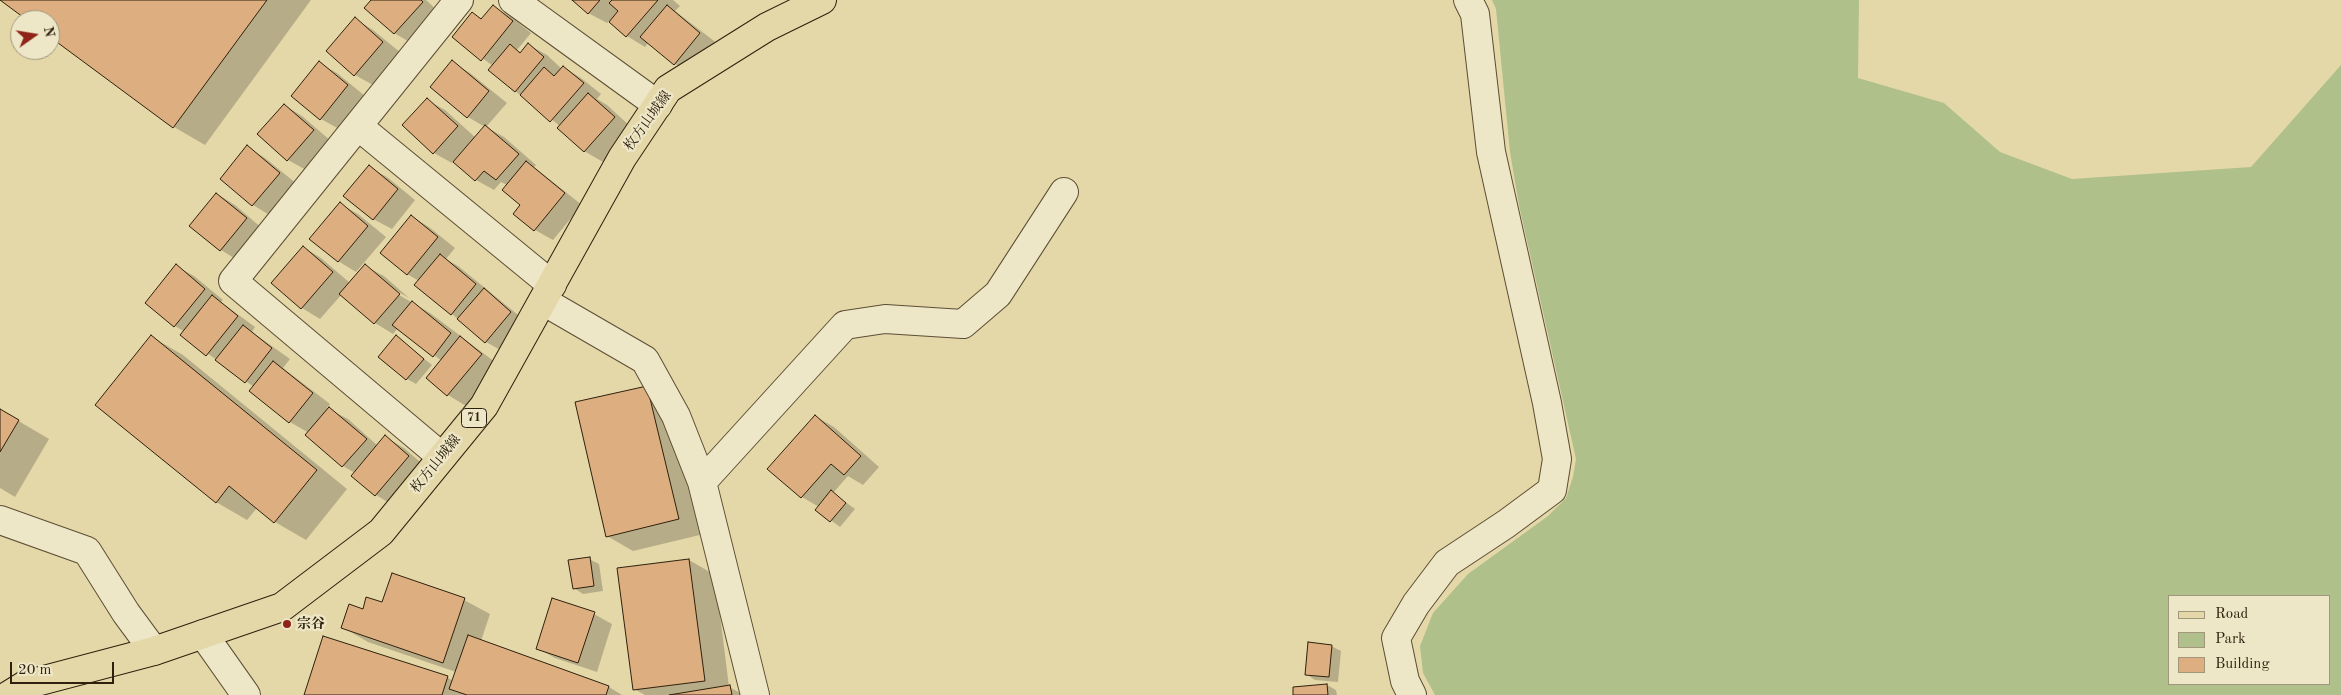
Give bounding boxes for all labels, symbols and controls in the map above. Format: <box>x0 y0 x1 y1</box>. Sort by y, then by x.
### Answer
north arrow <box>10 10 60 60</box>
text: N <box>41 25 57 39</box>
street label: 枚方山城線 <box>621 88 675 154</box>
road number: 71 <box>462 408 486 428</box>
street label: 枚方山城線 <box>407 432 465 496</box>
legend <box>2168 595 2331 685</box>
text: Road <box>2215 607 2248 622</box>
place label: 宗谷 <box>297 616 325 632</box>
marker: 宗谷 <box>281 618 293 630</box>
text: Park <box>2215 632 2246 647</box>
scale bar <box>12 652 116 684</box>
text: Building <box>2215 657 2270 672</box>
text: 20 m <box>18 663 52 678</box>

